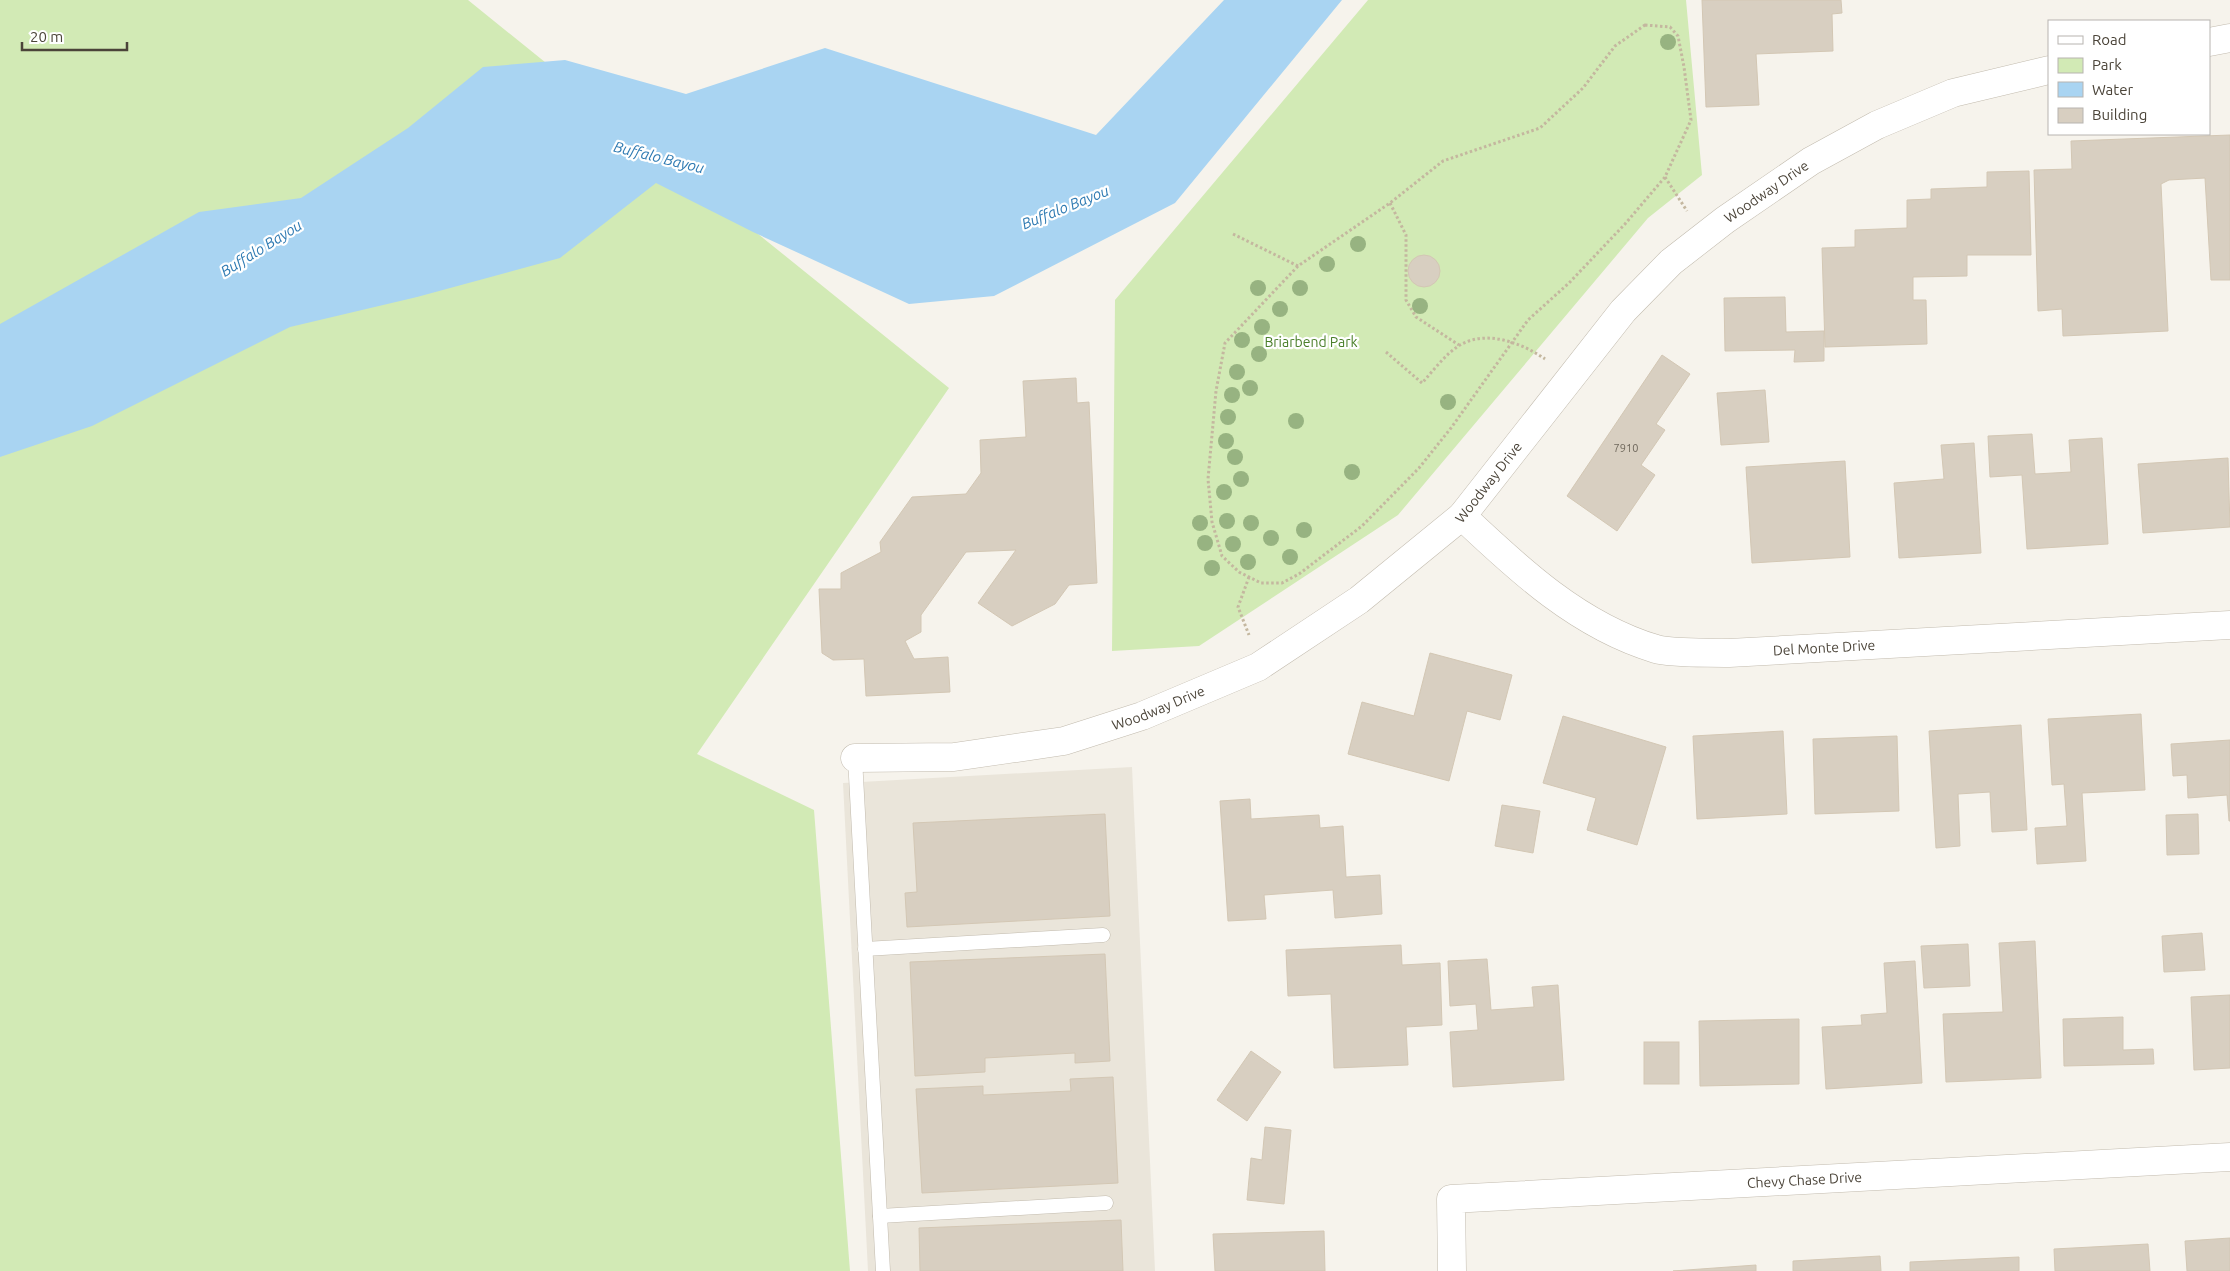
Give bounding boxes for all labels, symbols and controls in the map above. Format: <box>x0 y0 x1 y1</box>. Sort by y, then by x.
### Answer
scale bar <box>22 20 128 52</box>
legend <box>2048 20 2210 135</box>
text: 20 m <box>30 28 63 45</box>
text: Road <box>2092 31 2127 48</box>
text: Park <box>2092 56 2122 73</box>
text: Water <box>2092 81 2133 98</box>
text: Building <box>2092 106 2147 123</box>
water label: Buffalo Bayou <box>612 138 706 176</box>
street label: Woodway Drive <box>1721 157 1812 226</box>
water label: Buffalo Bayou <box>1019 182 1111 232</box>
water label: Buffalo Bayou <box>217 216 305 280</box>
park label: Briarbend Park <box>1264 334 1358 350</box>
street label: Woodway Drive <box>1452 439 1525 526</box>
house number: 7910 <box>1614 442 1638 454</box>
street label: Del Monte Drive <box>1773 637 1876 659</box>
street label: Woodway Drive <box>1110 682 1207 733</box>
street label: Chevy Chase Drive <box>1746 1169 1862 1191</box>

